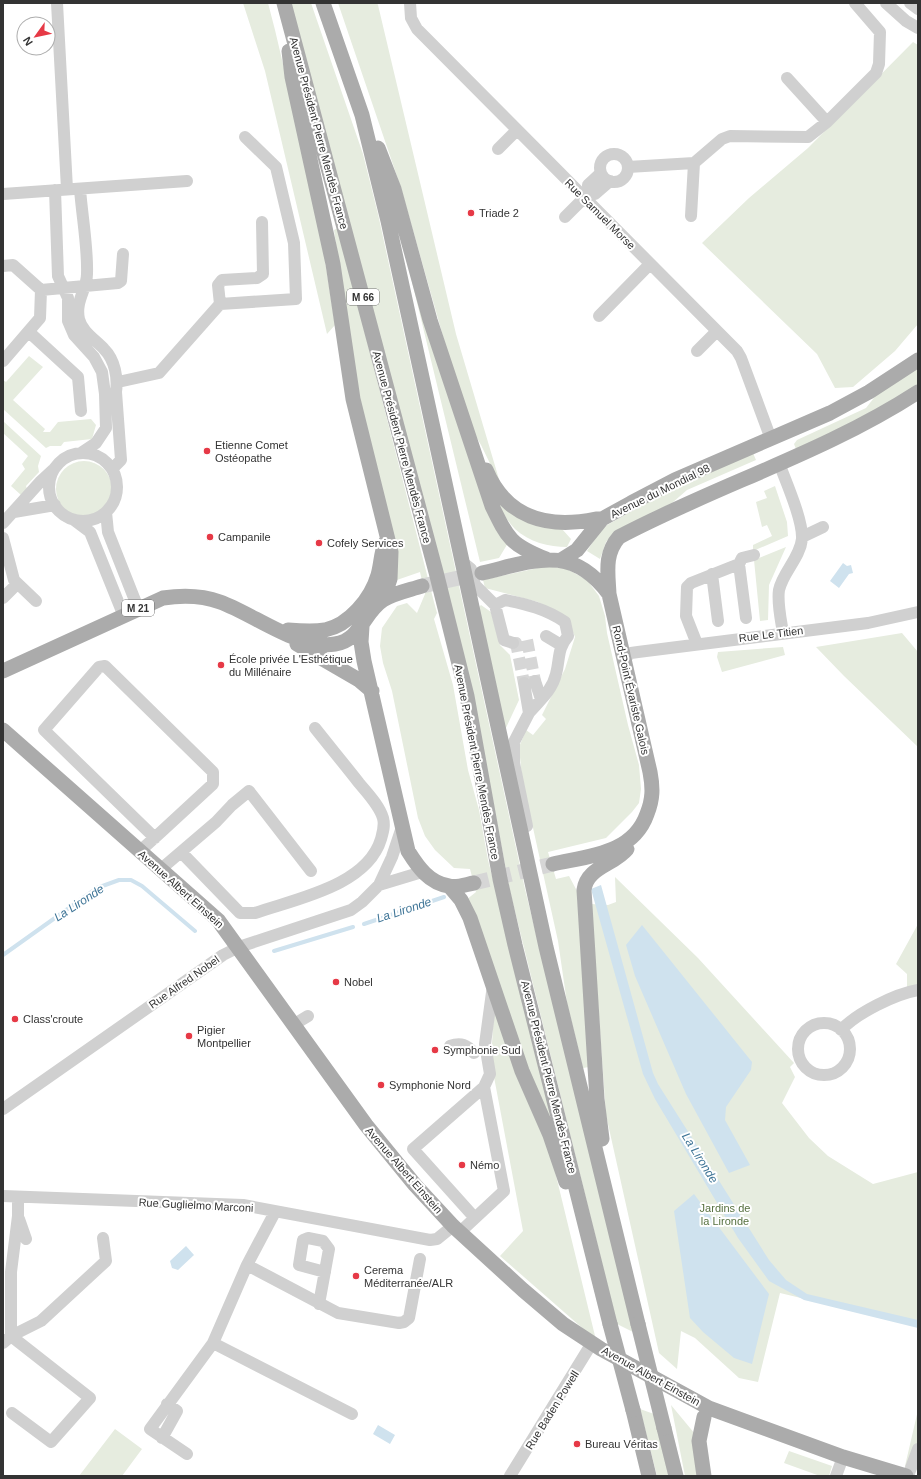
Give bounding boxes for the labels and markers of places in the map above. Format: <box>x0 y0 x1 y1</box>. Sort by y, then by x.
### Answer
place label: Triade 2 <box>479 207 519 219</box>
marker: Triade 2 <box>466 208 476 218</box>
place label: Etienne Comet Ostéopathe <box>215 439 288 464</box>
marker: Etienne Comet Ostéopathe <box>202 446 212 456</box>
place label: Campanile <box>218 531 271 543</box>
marker: Campanile <box>205 532 215 542</box>
place label: Cofely Services <box>327 537 404 549</box>
marker: Cofely Services <box>314 538 324 548</box>
place label: École privée L'Esthétique du Millénaire <box>229 653 353 678</box>
marker: École privée L'Esthétique du Millénaire <box>216 660 226 670</box>
place label: Nobel <box>344 976 373 988</box>
marker: Nobel <box>331 977 341 987</box>
place label: Class'croute <box>23 1013 83 1025</box>
marker: Class'croute <box>10 1014 20 1024</box>
place label: Pigier Montpellier <box>197 1024 251 1049</box>
marker: Pigier Montpellier <box>184 1031 194 1041</box>
place label: Symphonie Sud <box>443 1044 521 1056</box>
marker: Symphonie Sud <box>430 1045 440 1055</box>
place label: Symphonie Nord <box>389 1079 471 1091</box>
marker: Symphonie Nord <box>376 1080 386 1090</box>
place label: Némo <box>470 1159 499 1171</box>
marker: Némo <box>457 1160 467 1170</box>
place label: Cerema Méditerranée/ALR <box>364 1264 453 1289</box>
marker: Cerema Méditerranée/ALR <box>351 1271 361 1281</box>
place label: Bureau Véritas <box>585 1438 658 1450</box>
marker: Bureau Véritas <box>572 1439 582 1449</box>

